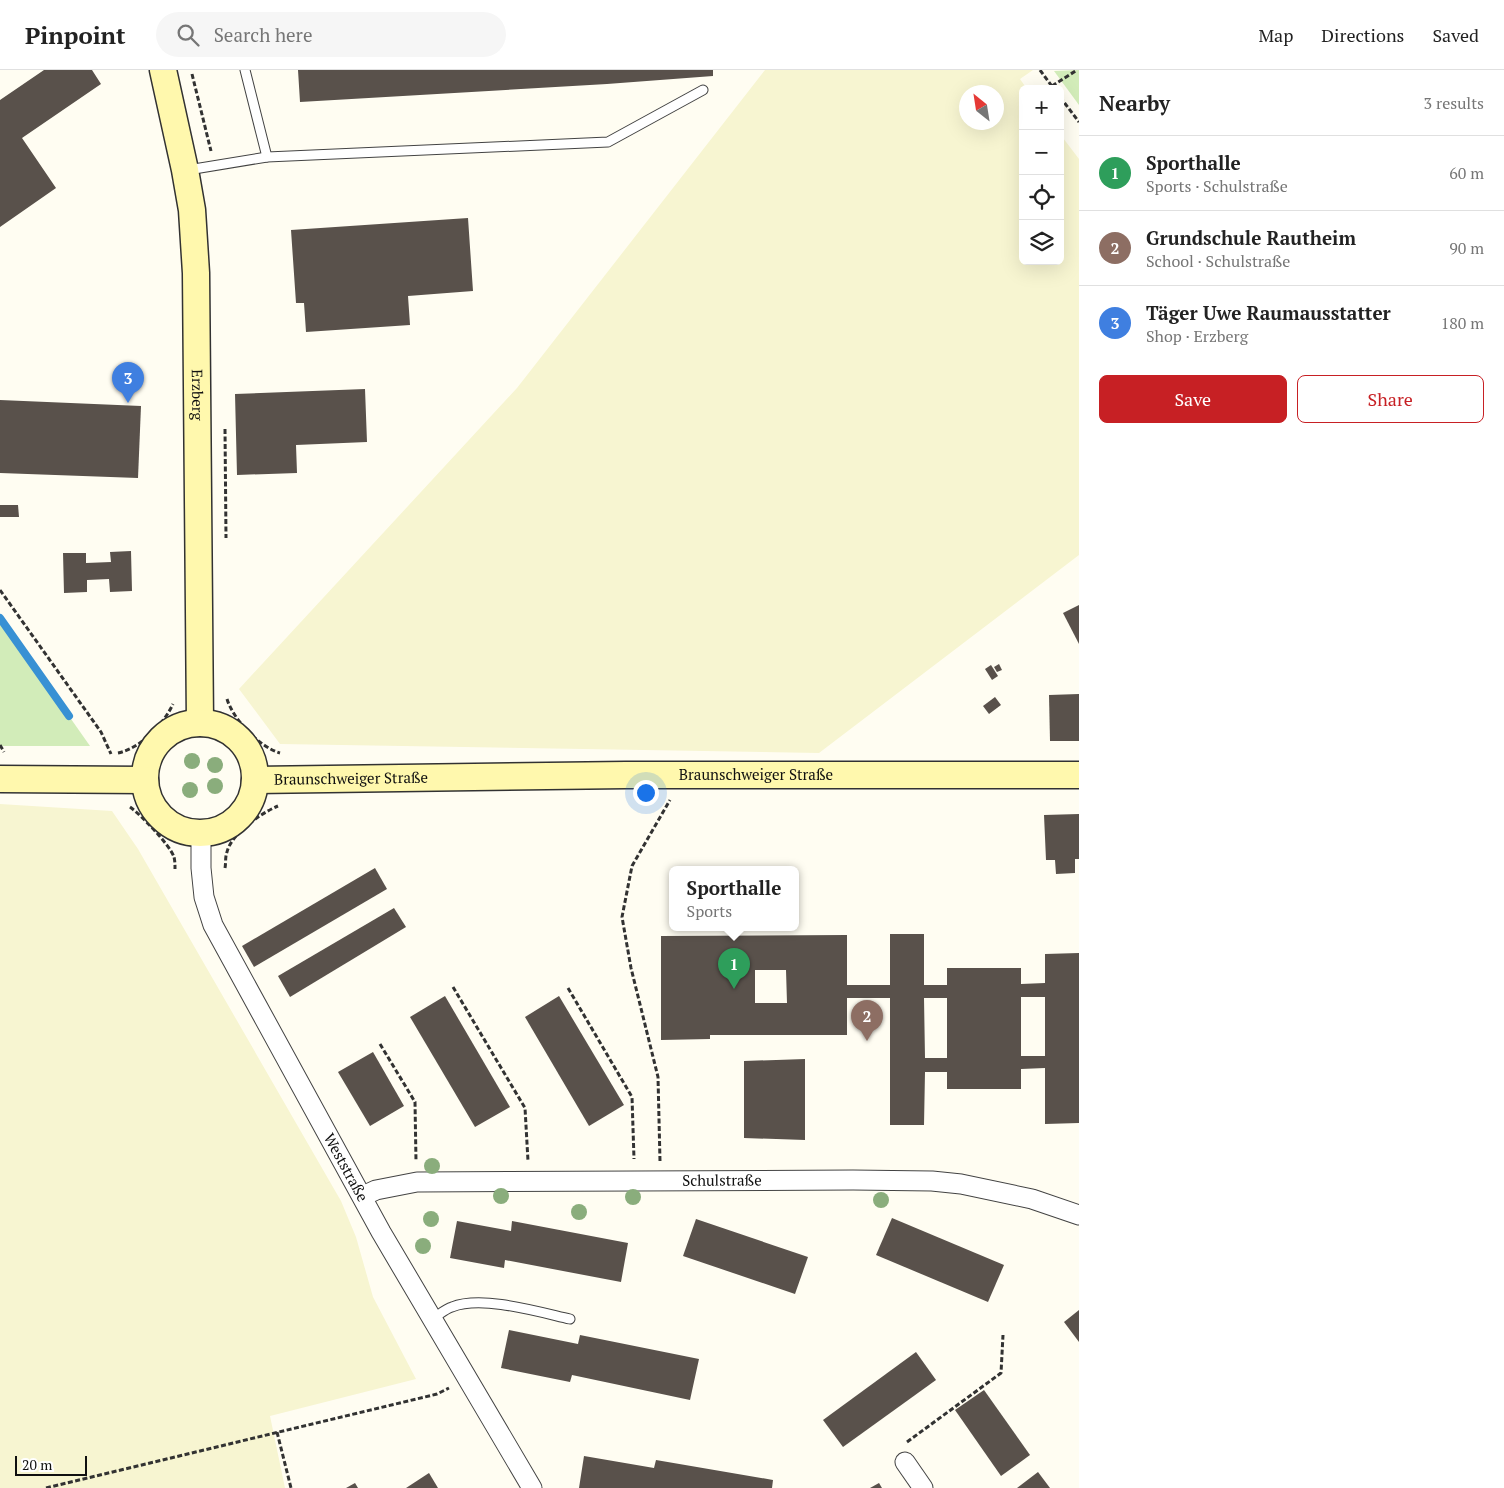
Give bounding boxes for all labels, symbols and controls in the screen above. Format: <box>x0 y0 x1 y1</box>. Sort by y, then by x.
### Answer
search box <box>156 12 506 57</box>
text: Pinpoint <box>25 19 126 51</box>
icon: search <box>174 21 202 49</box>
text: Search here <box>214 22 312 47</box>
text: Map <box>1258 23 1293 47</box>
text: Directions <box>1321 23 1404 47</box>
text: Saved <box>1432 23 1479 47</box>
north arrow <box>959 85 1004 130</box>
map controls <box>1019 85 1064 265</box>
button: + <box>1019 85 1064 130</box>
text: Nearby <box>1099 89 1170 117</box>
text: 3 results <box>1424 92 1484 114</box>
button: − <box>1019 130 1064 175</box>
text: Sporthalle <box>1146 150 1241 175</box>
text: 1 <box>1110 162 1120 184</box>
text: 60 m <box>1449 162 1484 184</box>
button: locate <box>1019 175 1064 220</box>
text: Sports · Schulstraße <box>1146 175 1288 197</box>
button: layers <box>1019 220 1064 265</box>
text: Grundschule Rautheim <box>1146 225 1356 250</box>
text: 2 <box>1110 237 1120 259</box>
text: 90 m <box>1449 237 1484 259</box>
text: School · Schulstraße <box>1146 250 1290 272</box>
text: Täger Uwe Raumausstatter <box>1146 300 1391 325</box>
text: 3 <box>1110 312 1120 334</box>
text: 180 m <box>1441 312 1484 334</box>
text: Shop · Erzberg <box>1146 325 1248 347</box>
pin: 3 <box>112 362 144 403</box>
street label: Erzberg <box>188 369 208 422</box>
button: Save <box>1099 375 1287 423</box>
button: Share <box>1297 375 1484 423</box>
street label: Braunschweiger Straße <box>679 764 833 784</box>
street label: Braunschweiger Straße <box>274 767 428 789</box>
your location <box>633 780 659 806</box>
popup <box>669 866 799 931</box>
text: Sporthalle <box>687 875 781 900</box>
text: Sports <box>687 900 732 922</box>
pin: 1 <box>718 948 750 989</box>
pin: 2 <box>851 1000 883 1041</box>
street label: Weststraße <box>320 1129 373 1205</box>
street label: Schulstraße <box>682 1169 762 1190</box>
scale bar <box>15 1453 88 1476</box>
text: 20 m <box>22 1455 52 1474</box>

